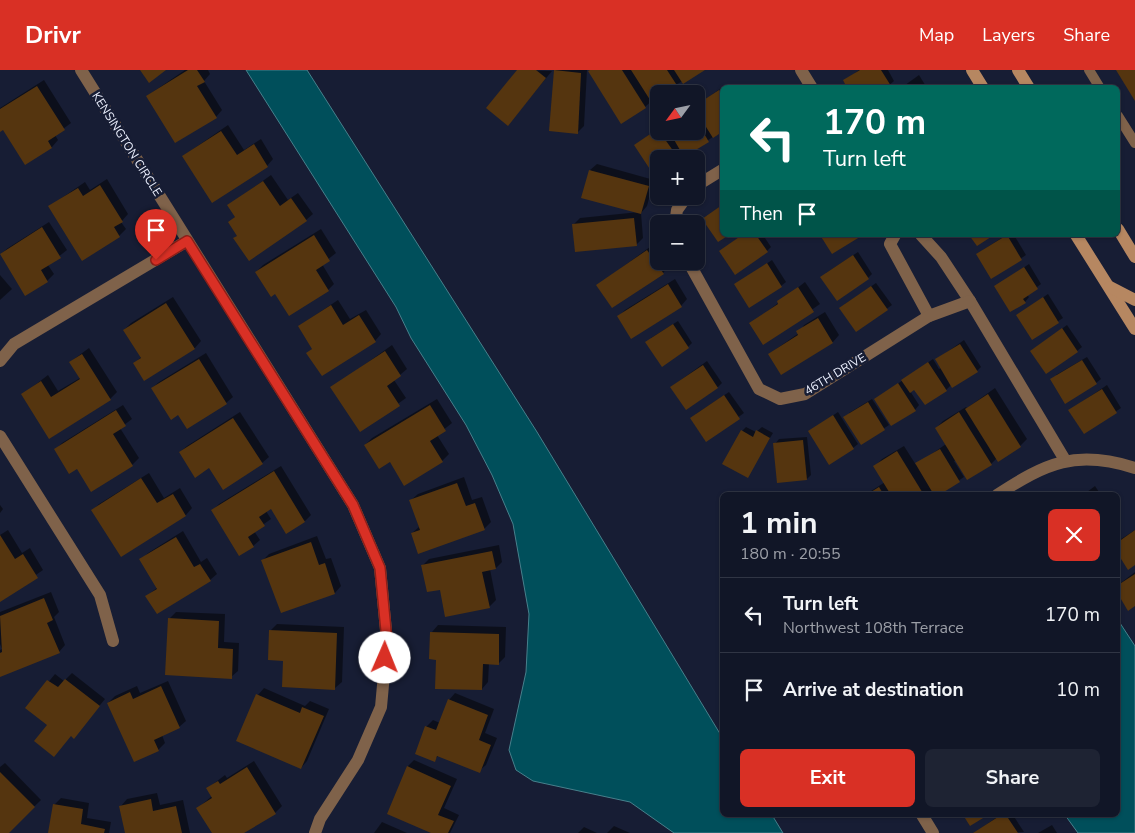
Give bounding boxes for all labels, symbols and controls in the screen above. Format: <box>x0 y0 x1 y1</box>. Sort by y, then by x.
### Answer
text: Drivr <box>25 19 81 51</box>
text: Map <box>919 23 954 47</box>
text: Layers <box>982 23 1035 47</box>
text: Share <box>1063 23 1110 47</box>
north arrow <box>650 85 705 140</box>
map controls <box>650 85 705 270</box>
street label: KENSINGTON CIRCLE <box>88 89 166 199</box>
text: 170 m <box>823 99 926 146</box>
icon: left <box>740 105 805 170</box>
text: Turn left <box>823 144 906 174</box>
button: + <box>650 150 705 205</box>
icon: arrive <box>793 200 821 228</box>
text: Then <box>740 201 783 227</box>
pin <box>135 209 177 260</box>
button: − <box>650 215 705 270</box>
icon: arrive <box>142 216 170 244</box>
street label: 46TH DRIVE <box>801 349 869 399</box>
text: 1 min <box>740 503 818 544</box>
button: close <box>1048 509 1100 561</box>
text: 180 m · 20:55 <box>740 543 841 565</box>
text: Turn left <box>783 591 858 617</box>
icon: left <box>740 601 768 629</box>
text: 170 m <box>1045 602 1100 628</box>
text: Northwest 108th Terrace <box>783 617 964 639</box>
position arrow <box>358 631 410 683</box>
icon: arrive <box>740 676 768 704</box>
text: Arrive at destination <box>783 677 964 703</box>
text: 10 m <box>1056 677 1100 703</box>
button: Exit <box>740 749 915 807</box>
button: Share <box>925 749 1100 807</box>

